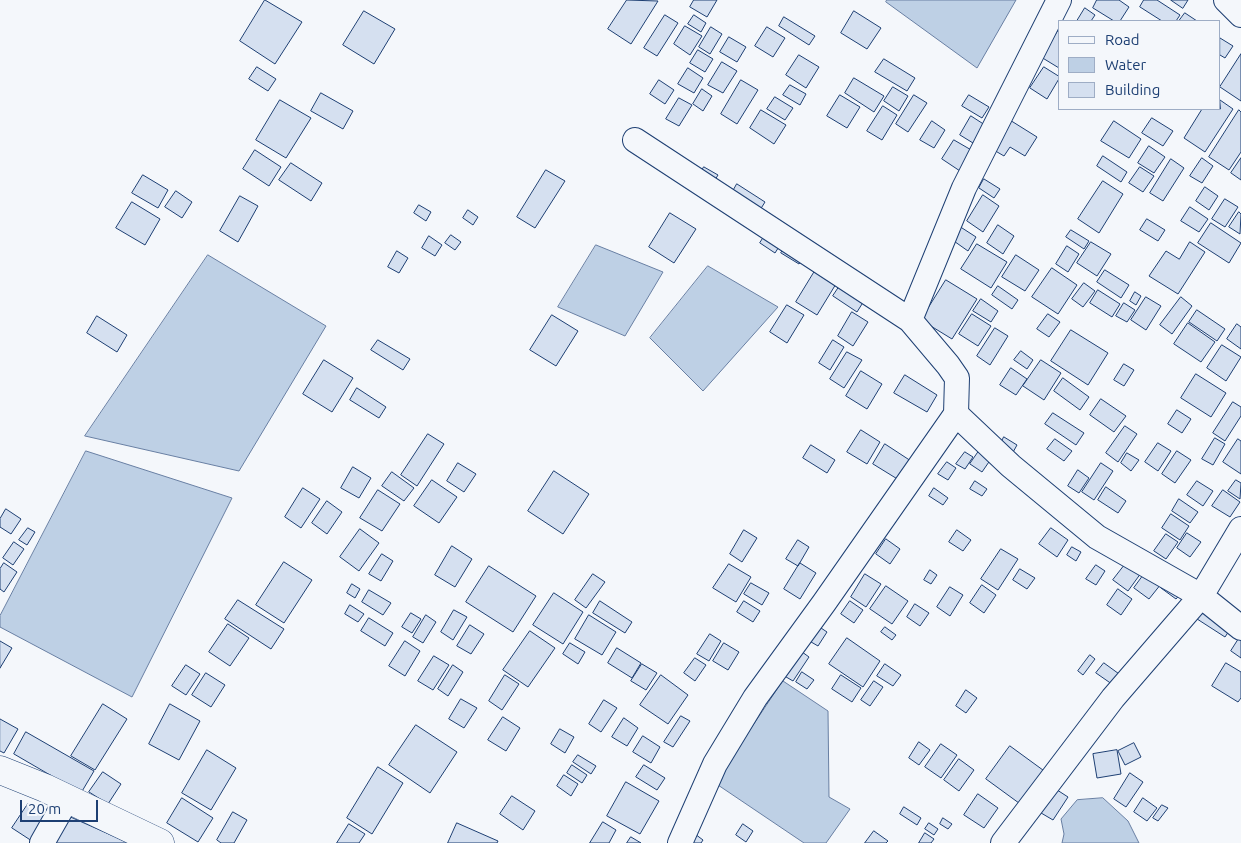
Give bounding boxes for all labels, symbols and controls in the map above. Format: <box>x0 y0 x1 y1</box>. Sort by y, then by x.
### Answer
legend <box>1058 20 1221 110</box>
text: Road <box>1105 31 1140 48</box>
text: Water <box>1105 56 1146 73</box>
text: Building <box>1105 81 1160 98</box>
scale bar <box>22 790 100 822</box>
text: 20 m <box>28 800 61 817</box>

